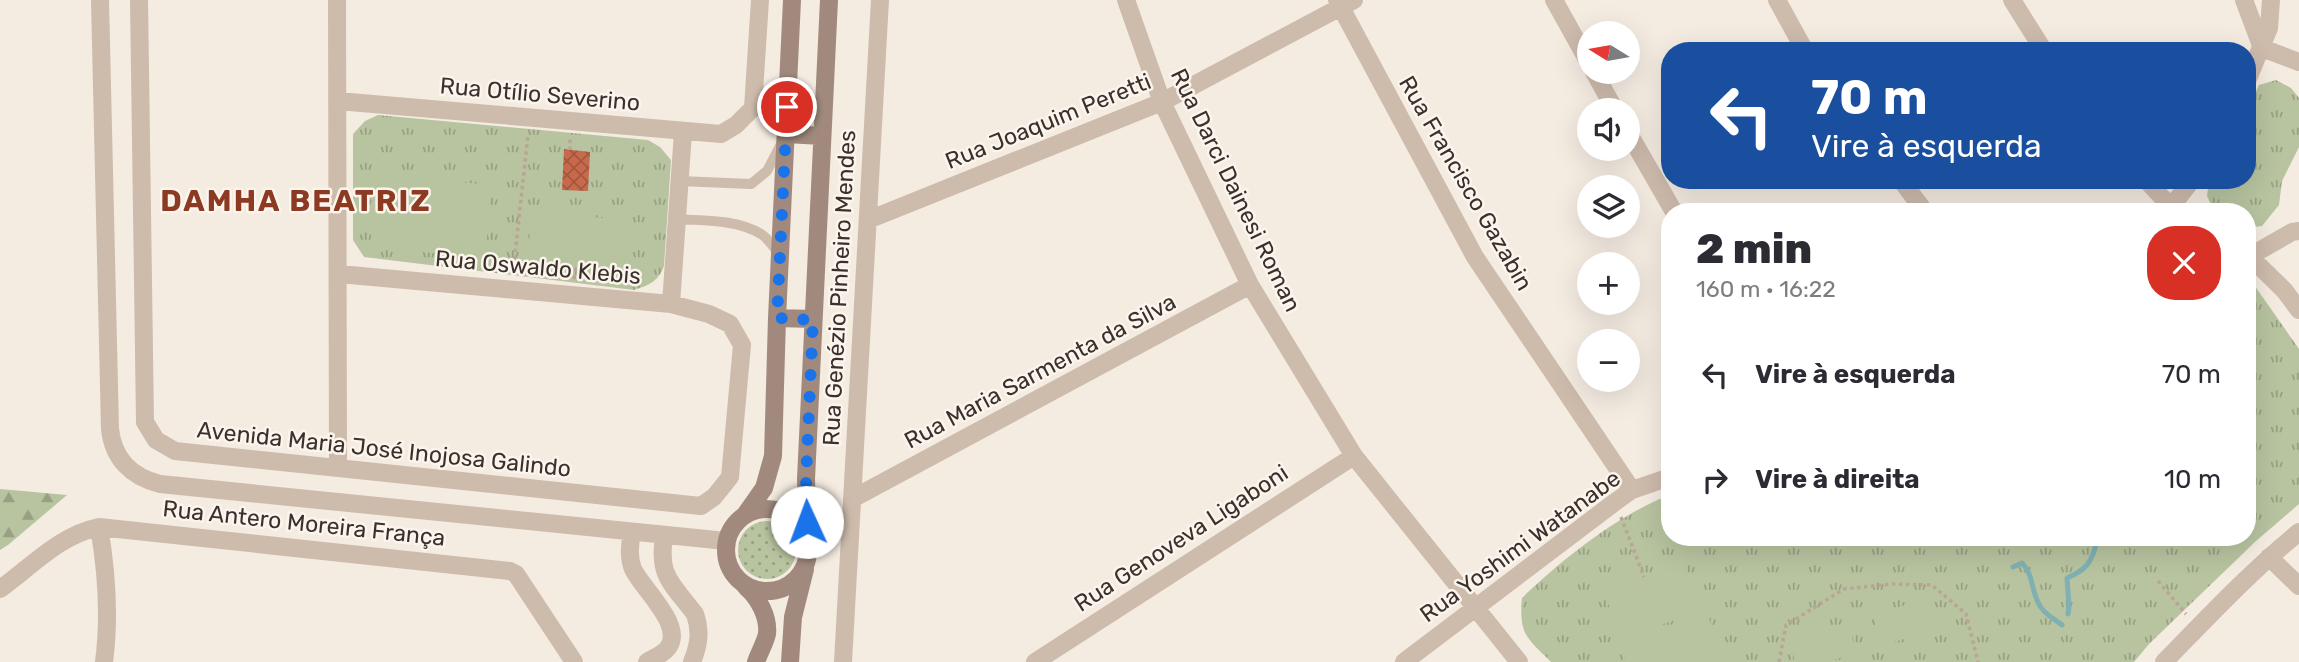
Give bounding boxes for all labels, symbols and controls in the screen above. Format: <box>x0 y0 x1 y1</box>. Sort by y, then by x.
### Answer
north arrow <box>1577 21 1640 84</box>
map controls <box>1577 21 1640 392</box>
street label: Rua Darci Dainesi Roman <box>1165 64 1307 316</box>
street label: Rua Joaquim Peretti <box>941 67 1155 175</box>
text: 70 m <box>1811 68 1928 126</box>
icon: left <box>1696 70 1787 161</box>
street label: Rua Otílio Severino <box>439 71 641 117</box>
street label: Rua Francisco Gazabin <box>1393 71 1539 295</box>
pin <box>757 77 817 137</box>
icon: arrive <box>768 88 806 126</box>
button: sound <box>1577 98 1640 161</box>
text: Vire à esquerda <box>1811 127 2042 165</box>
street label: Rua Genézio Pinheiro Mendes <box>817 129 861 447</box>
button: layers <box>1577 175 1640 238</box>
district label: DAMHA BEATRIZ <box>160 183 432 219</box>
text: 2 min <box>1696 224 1812 274</box>
button: close <box>2147 226 2221 300</box>
street label: Rua Oswaldo Klebis <box>434 244 642 290</box>
button: + <box>1577 252 1640 315</box>
text: 160 m · 16:22 <box>1696 275 1836 303</box>
street label: Rua Maria Sarmenta da Silva <box>899 287 1181 455</box>
button: − <box>1577 329 1640 392</box>
icon: left <box>1696 356 1734 394</box>
text: Vire à esquerda <box>1755 359 1956 390</box>
text: 70 m <box>2162 359 2221 390</box>
street label: Avenida Maria José Inojosa Galindo <box>196 415 572 483</box>
street label: Rua Genoveva Ligaboni <box>1069 458 1293 618</box>
icon: right <box>1696 461 1734 499</box>
street label: Rua Yoshimi Watanabe <box>1414 464 1626 628</box>
text: Vire à direita <box>1755 464 1920 495</box>
text: 10 m <box>2164 464 2221 495</box>
position arrow <box>770 485 844 559</box>
street label: Rua Antero Moreira França <box>161 494 447 552</box>

